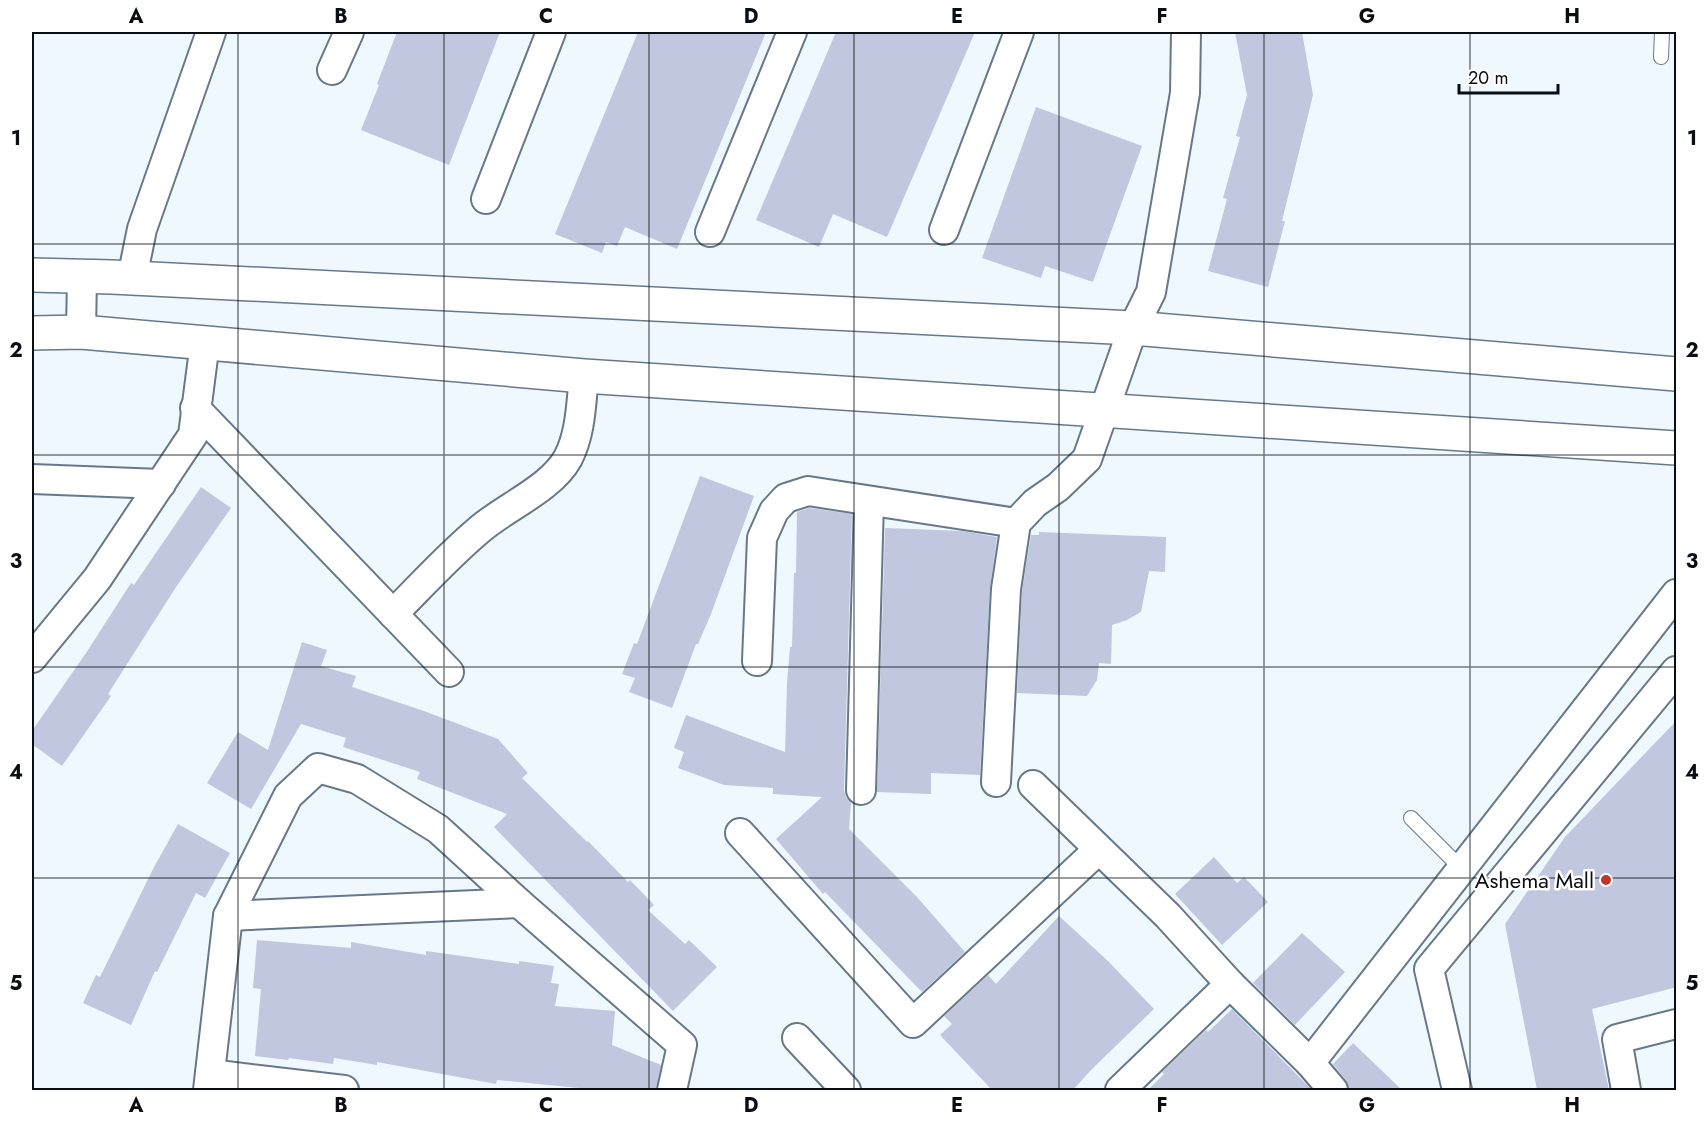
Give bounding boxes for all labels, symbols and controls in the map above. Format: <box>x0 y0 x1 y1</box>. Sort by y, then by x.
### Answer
text: A <box>128 2 144 31</box>
text: B <box>334 2 348 31</box>
text: C <box>539 2 553 31</box>
text: D <box>744 2 758 31</box>
text: E <box>951 2 963 31</box>
text: F <box>1156 2 1168 31</box>
text: G <box>1359 2 1375 31</box>
text: H <box>1564 2 1580 31</box>
scale bar <box>1459 57 1558 95</box>
text: 20 m <box>1468 65 1508 91</box>
text: 1 <box>11 124 21 153</box>
text: 1 <box>1687 124 1697 153</box>
text: 2 <box>9 336 23 365</box>
text: 2 <box>1685 336 1699 365</box>
text: 3 <box>10 547 22 576</box>
text: 3 <box>1686 547 1698 576</box>
text: 4 <box>9 758 23 787</box>
text: 4 <box>1685 758 1699 787</box>
place label: Ashema Mall <box>1475 864 1594 896</box>
marker: Ashema Mall <box>1599 873 1613 887</box>
text: 5 <box>10 969 23 998</box>
text: 5 <box>1686 969 1699 998</box>
text: A <box>128 1091 144 1120</box>
text: B <box>334 1091 348 1120</box>
text: C <box>539 1091 553 1120</box>
text: D <box>744 1091 758 1120</box>
text: E <box>951 1091 963 1120</box>
text: F <box>1156 1091 1168 1120</box>
text: G <box>1359 1091 1375 1120</box>
text: H <box>1564 1091 1580 1120</box>

